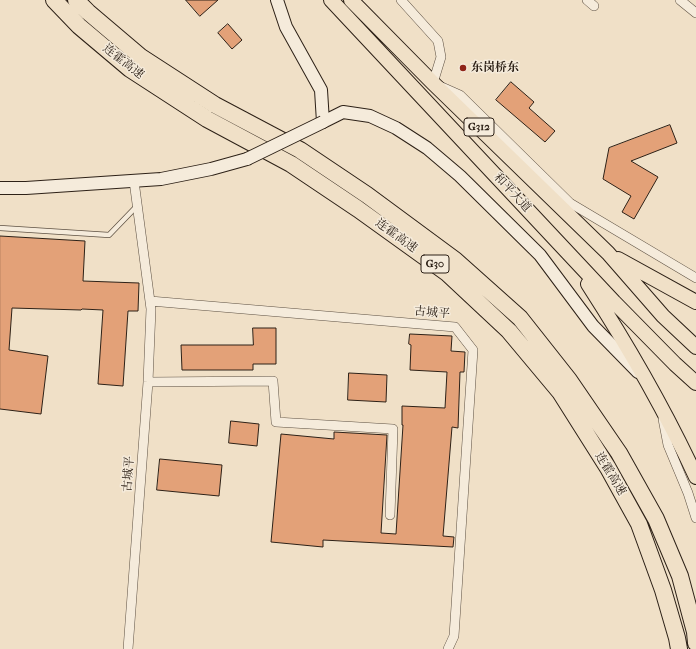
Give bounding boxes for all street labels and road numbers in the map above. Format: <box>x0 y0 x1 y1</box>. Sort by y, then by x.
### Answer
street label: 连霍高速 <box>100 42 146 82</box>
road number: G312 <box>464 118 494 136</box>
street label: 和平大道 <box>490 171 534 215</box>
street label: 连霍高速 <box>372 216 420 256</box>
road number: G30 <box>421 255 449 273</box>
street label: 古城平 <box>413 304 451 322</box>
street label: 连霍高速 <box>591 450 629 498</box>
street label: 古城平 <box>121 456 137 492</box>

